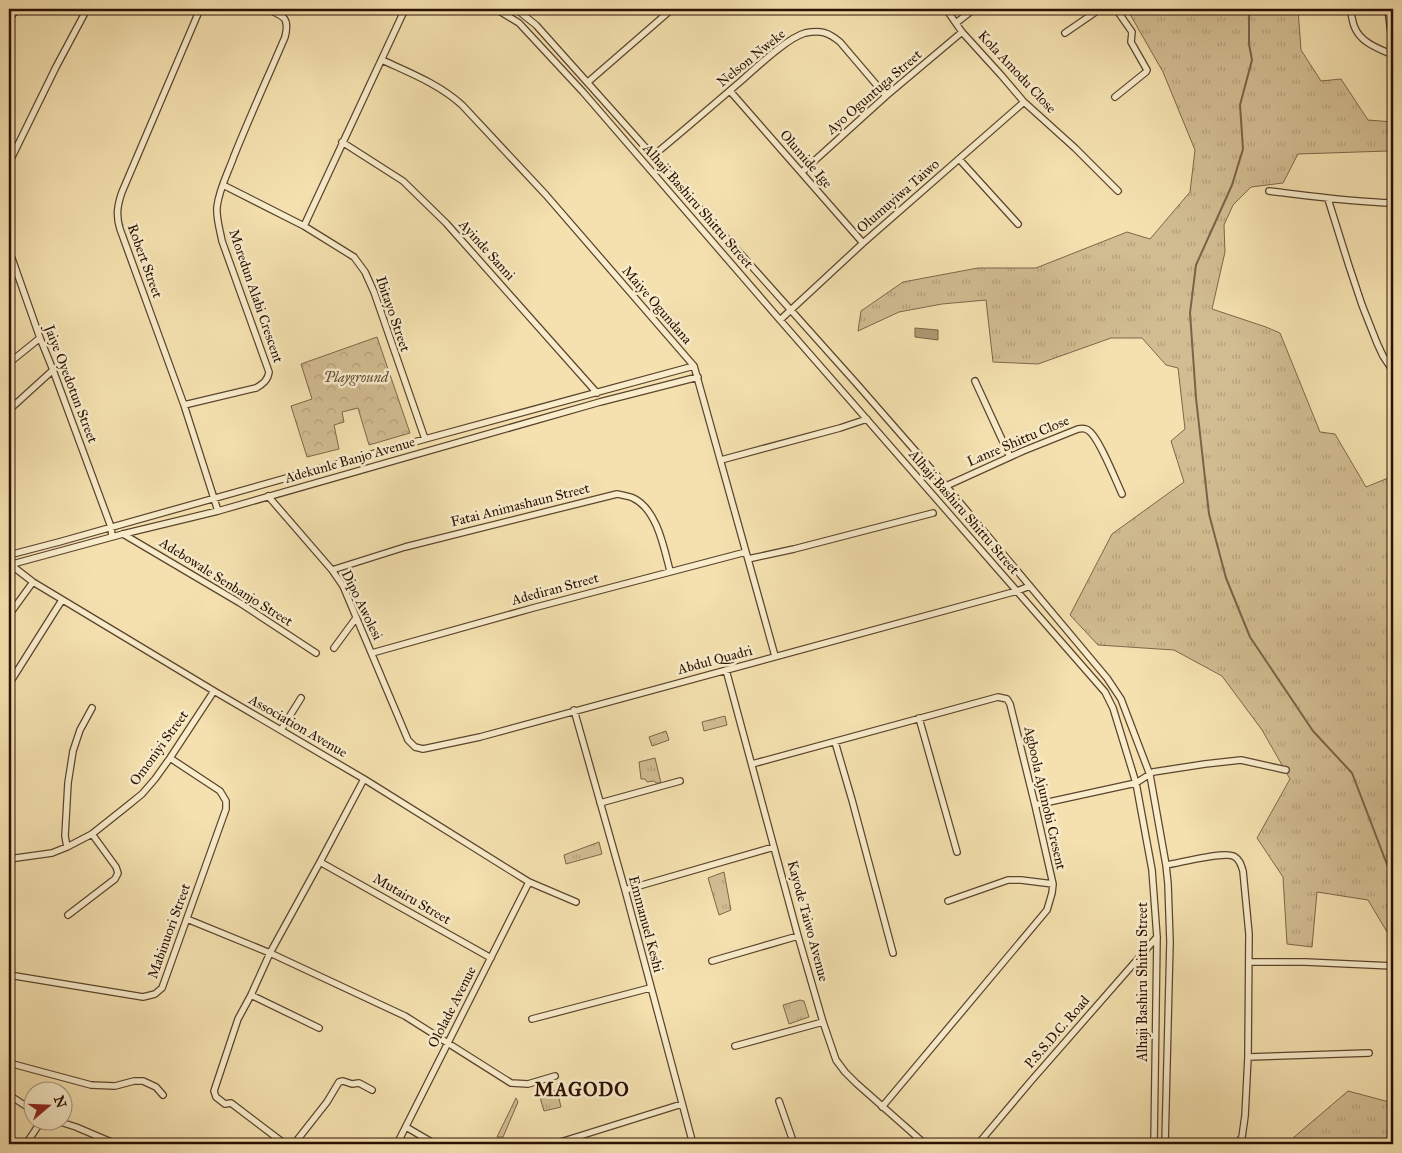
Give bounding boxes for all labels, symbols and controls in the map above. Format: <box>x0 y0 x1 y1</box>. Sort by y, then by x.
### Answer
street label: Nelson Nweke <box>713 25 789 91</box>
street label: Kola Amodu Close <box>974 27 1060 117</box>
street label: Ayo Oguntuga Street <box>822 46 925 139</box>
street label: Olumide Ige <box>776 126 836 192</box>
street label: Alhaji Bashiru Shittu Street <box>639 139 757 272</box>
street label: Olumuyiwa Taiwo <box>853 156 943 236</box>
street label: Ayinde Sanni <box>455 215 519 284</box>
street label: Robert Street <box>124 222 166 300</box>
street label: Moredun Alabi Crescent <box>225 227 287 365</box>
street label: Maiye Ogundana <box>618 262 696 348</box>
street label: Ibitayo Street <box>372 274 414 354</box>
street label: Jaiye Oyedotun Street <box>39 321 101 446</box>
park label: Playground <box>324 369 390 386</box>
street label: Lanre Shittu Close <box>964 412 1072 470</box>
street label: Adekunle Banjo Avenue <box>282 433 417 487</box>
street label: Alhaji Bashiru Shittu Street <box>905 445 1023 578</box>
street label: Fatai Animashaun Street <box>449 479 591 530</box>
street label: Adebowale Senbanjo Street <box>155 534 296 630</box>
street label: Dipo Awolesi <box>338 567 386 643</box>
street label: Adediran Street <box>509 569 601 609</box>
street label: Abdul Quadri <box>675 642 754 678</box>
street label: Association Avenue <box>245 690 350 761</box>
street label: Omoniyi Street <box>126 707 192 789</box>
street label: Agboola Ajumobi Cresent <box>1020 724 1070 871</box>
street label: Kayode Taiwo Avenue <box>784 859 832 984</box>
street label: Mutairu Street <box>370 870 454 928</box>
street label: Emmanuel Keshi <box>625 874 667 974</box>
street label: Mabinuori Street <box>144 881 194 981</box>
street label: Alhaji Bashiru Shittu Street <box>1134 902 1151 1063</box>
street label: Ololade Avenue <box>424 963 480 1051</box>
street label: P.S.S.D.C. Road <box>1021 992 1093 1072</box>
district label: MAGODO <box>534 1078 630 1101</box>
north arrow <box>22 1080 72 1130</box>
text: N <box>50 1094 70 1110</box>

